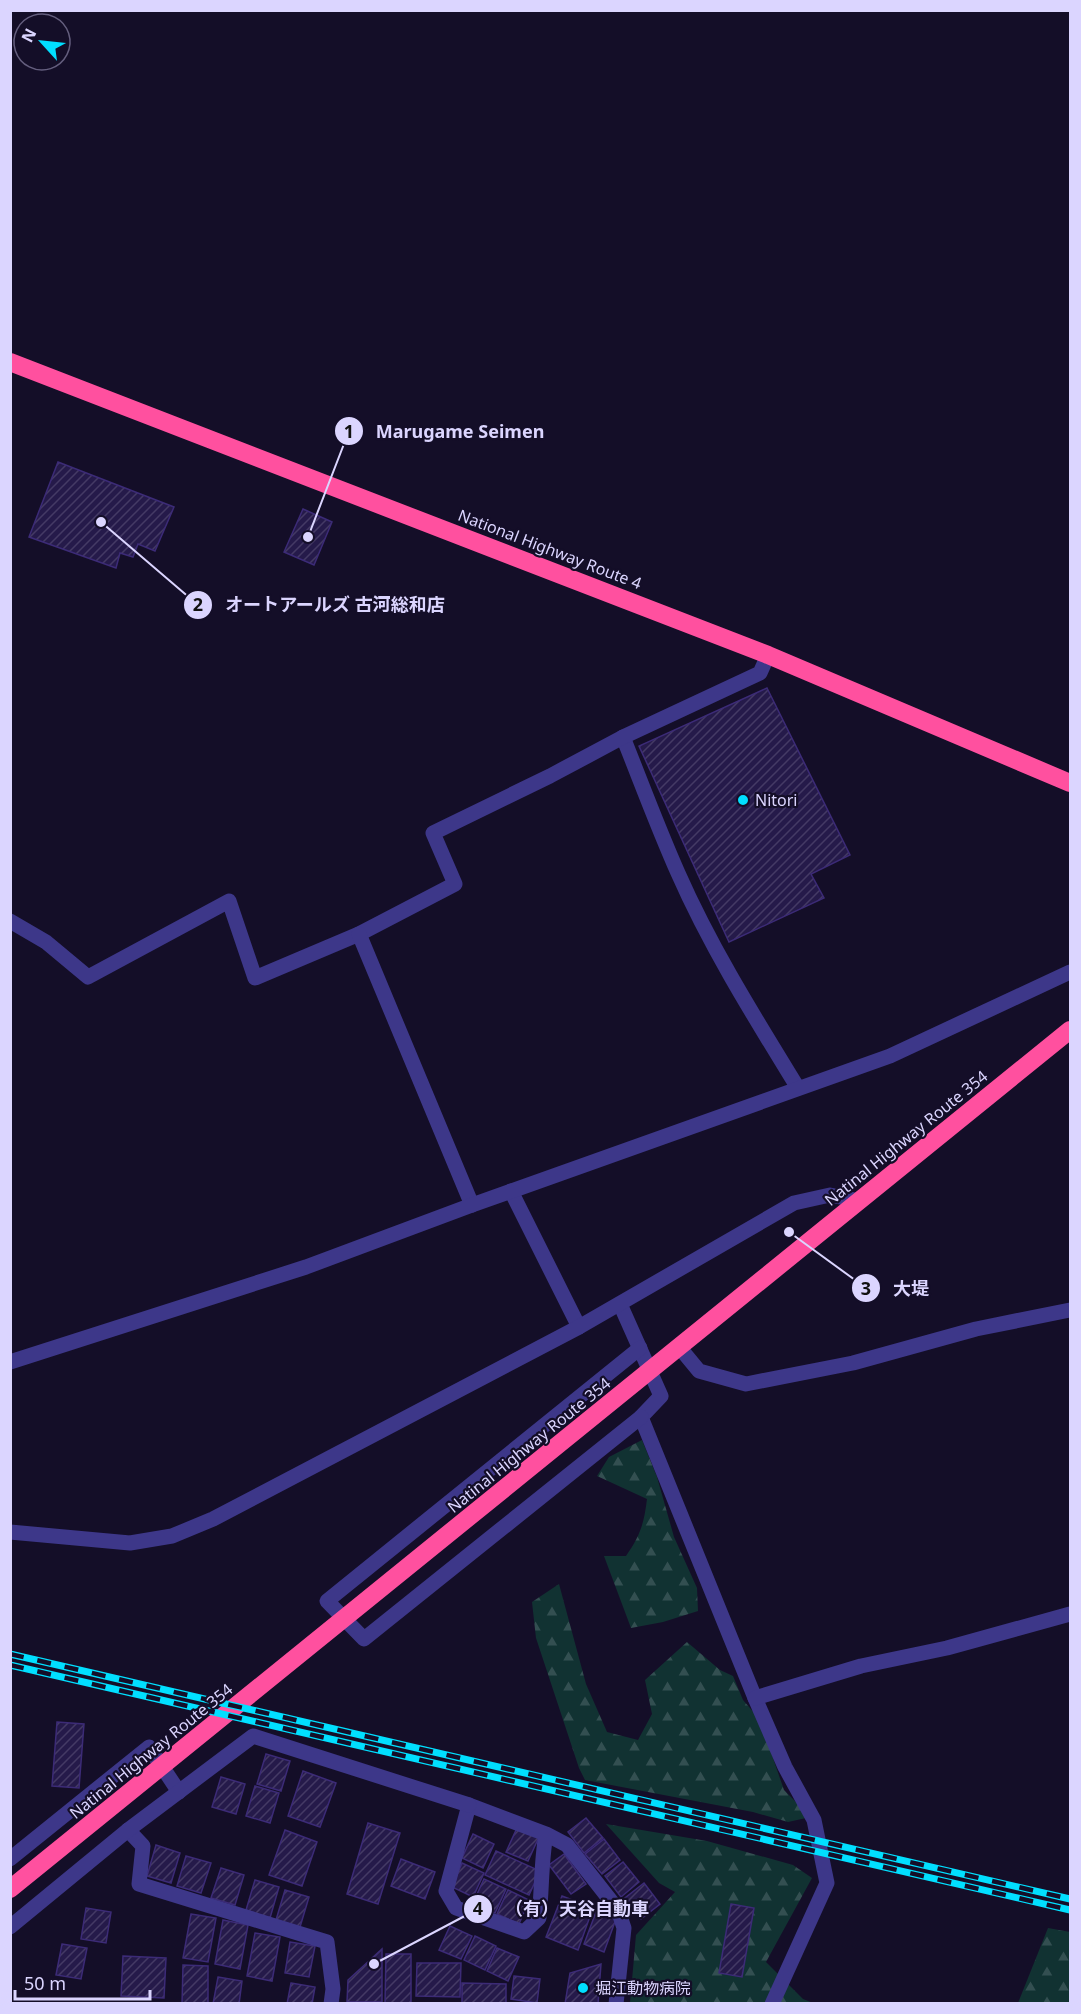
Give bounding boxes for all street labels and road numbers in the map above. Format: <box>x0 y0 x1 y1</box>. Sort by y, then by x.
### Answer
street label: National Highway Route 4 <box>455 504 645 594</box>
street label: Natinal Highway Route 354 <box>820 1065 992 1211</box>
street label: Natinal Highway Route 354 <box>443 1372 615 1518</box>
street label: Natinal Highway Route 354 <box>65 1678 237 1824</box>

